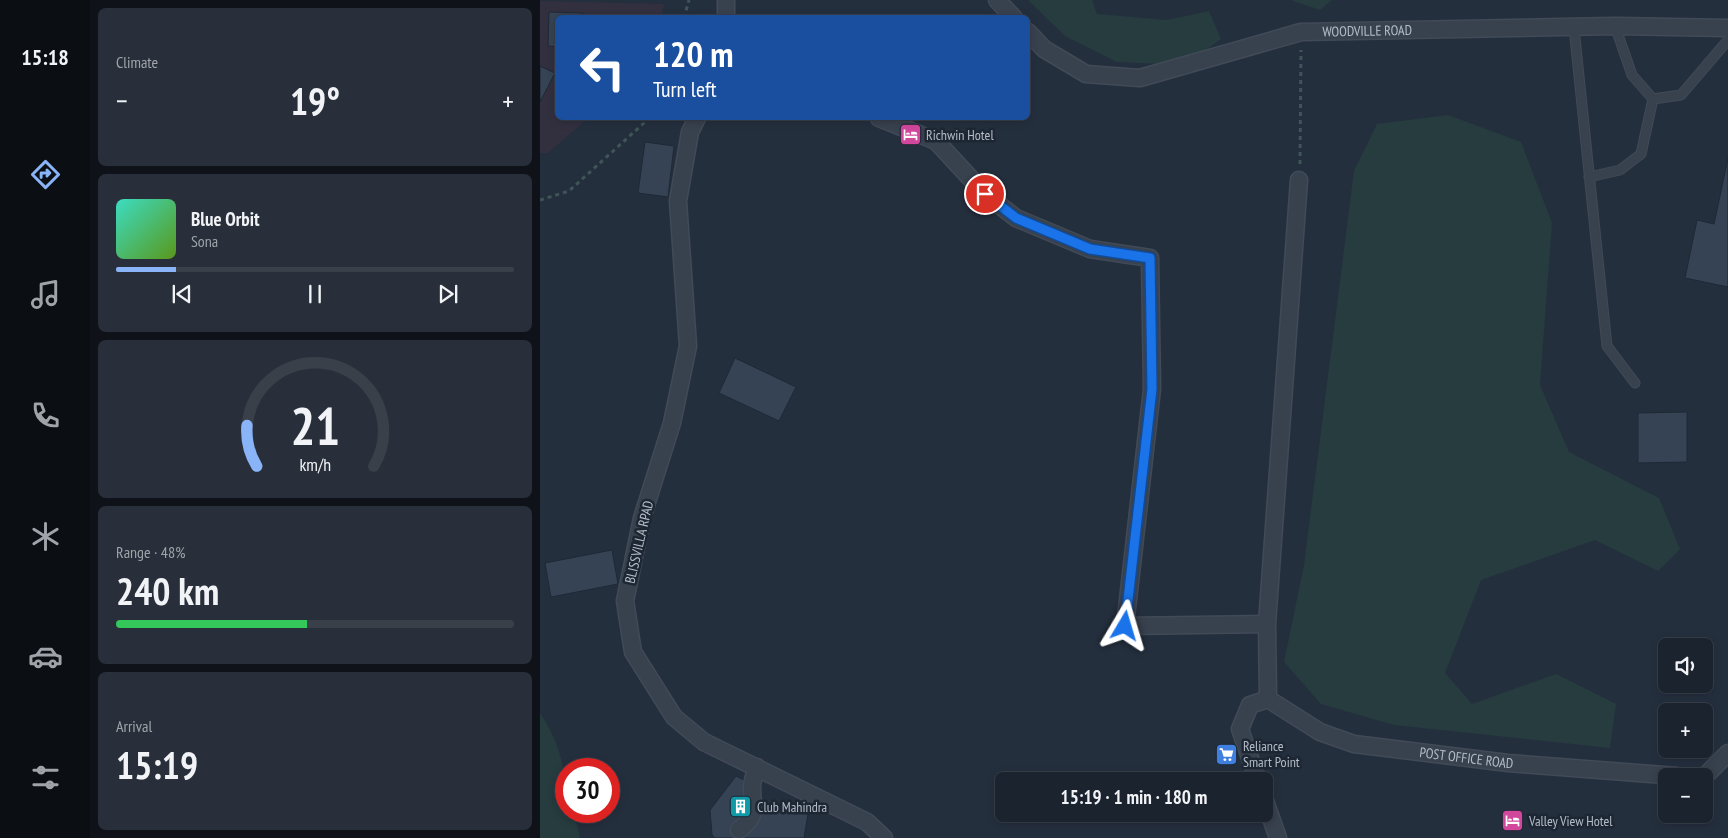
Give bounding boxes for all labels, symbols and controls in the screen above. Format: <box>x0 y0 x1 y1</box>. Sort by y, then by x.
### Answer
street label: WOODVILLE ROAD <box>1322 21 1412 41</box>
text: 120 m <box>653 31 734 77</box>
icon: left <box>570 35 635 100</box>
text: 15:18 <box>21 43 69 71</box>
text: Climate <box>116 52 158 72</box>
text: Turn left <box>653 75 717 103</box>
text: 19° <box>290 76 340 125</box>
text: − <box>116 82 128 119</box>
text: + <box>502 82 514 119</box>
hotel icon: Richwin Hotel <box>898 123 922 147</box>
place label: Richwin Hotel <box>926 126 994 144</box>
icon: directions <box>28 157 63 192</box>
pin <box>964 173 1006 215</box>
icon: arrive <box>971 180 999 208</box>
text: Blue Orbit <box>191 207 260 231</box>
text: Sona <box>191 231 218 251</box>
icon: music <box>28 277 63 312</box>
icon: previous <box>168 280 196 308</box>
icon: pause <box>301 280 329 308</box>
icon: next <box>434 280 462 308</box>
text: 21 <box>290 392 340 459</box>
icon: phone <box>28 398 63 433</box>
text: km/h <box>299 453 331 476</box>
street label: BLISSVILLA RPAD <box>621 499 657 585</box>
icon: climate <box>28 519 63 554</box>
text: Range · 48% <box>116 542 185 562</box>
text: 240 km <box>116 566 219 615</box>
position arrow <box>1098 599 1150 651</box>
map controls <box>1658 638 1713 823</box>
button: sound <box>1658 638 1713 693</box>
icon: car <box>28 639 63 674</box>
button: + <box>1658 703 1713 758</box>
text: Arrival <box>116 716 152 736</box>
place label: Reliance Smart Point <box>1243 737 1300 771</box>
text: 15:19 <box>116 740 198 789</box>
supermarket icon: Reliance Smart Point <box>1215 742 1239 766</box>
street label: POST OFFICE ROAD <box>1419 743 1514 772</box>
speed limit sign: 30 <box>555 758 620 823</box>
icon: filters <box>28 760 63 795</box>
button: − <box>1658 768 1713 823</box>
text: 15:19 · 1 min · 180 m <box>1061 785 1207 809</box>
building icon: Club Mahindra <box>729 795 753 819</box>
place label: Club Mahindra <box>757 798 827 816</box>
hotel icon: Valley View Hotel <box>1501 809 1525 833</box>
place label: Valley View Hotel <box>1528 812 1613 830</box>

